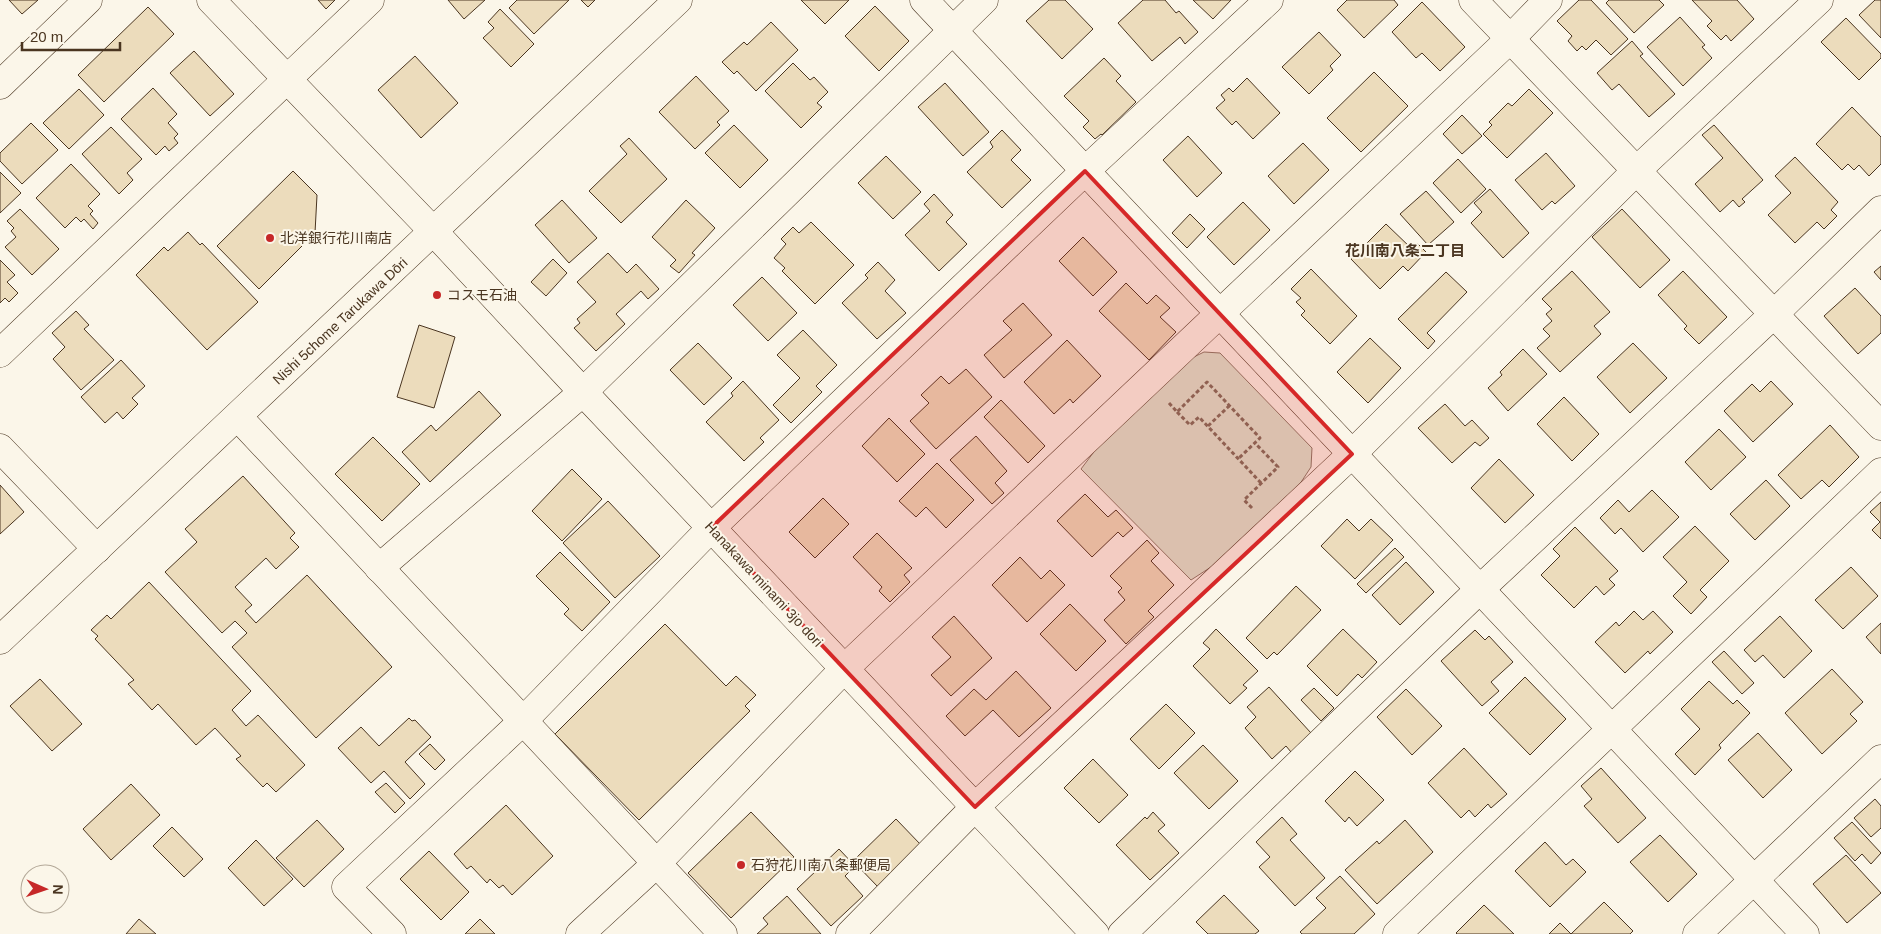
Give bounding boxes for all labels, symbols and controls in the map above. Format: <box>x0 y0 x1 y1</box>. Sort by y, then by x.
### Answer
scale bar <box>22 20 120 52</box>
text: 20 m <box>30 28 63 45</box>
place label: 北洋銀行花川南店 <box>280 230 392 246</box>
marker: 北洋銀行花川南店 <box>264 232 276 244</box>
district label: 花川南八条二丁目 <box>1345 242 1465 259</box>
street label: Nishi 5chome Tarukawa Dōri <box>269 254 411 388</box>
place label: コスモ石油 <box>447 287 517 303</box>
marker: コスモ石油 <box>431 289 443 301</box>
street label: Hanakawa minami 3jo dori <box>702 518 826 650</box>
place label: 石狩花川南八条郵便局 <box>751 857 891 873</box>
marker: 石狩花川南八条郵便局 <box>735 859 747 871</box>
north arrow <box>20 864 70 914</box>
text: N <box>50 884 66 895</box>

